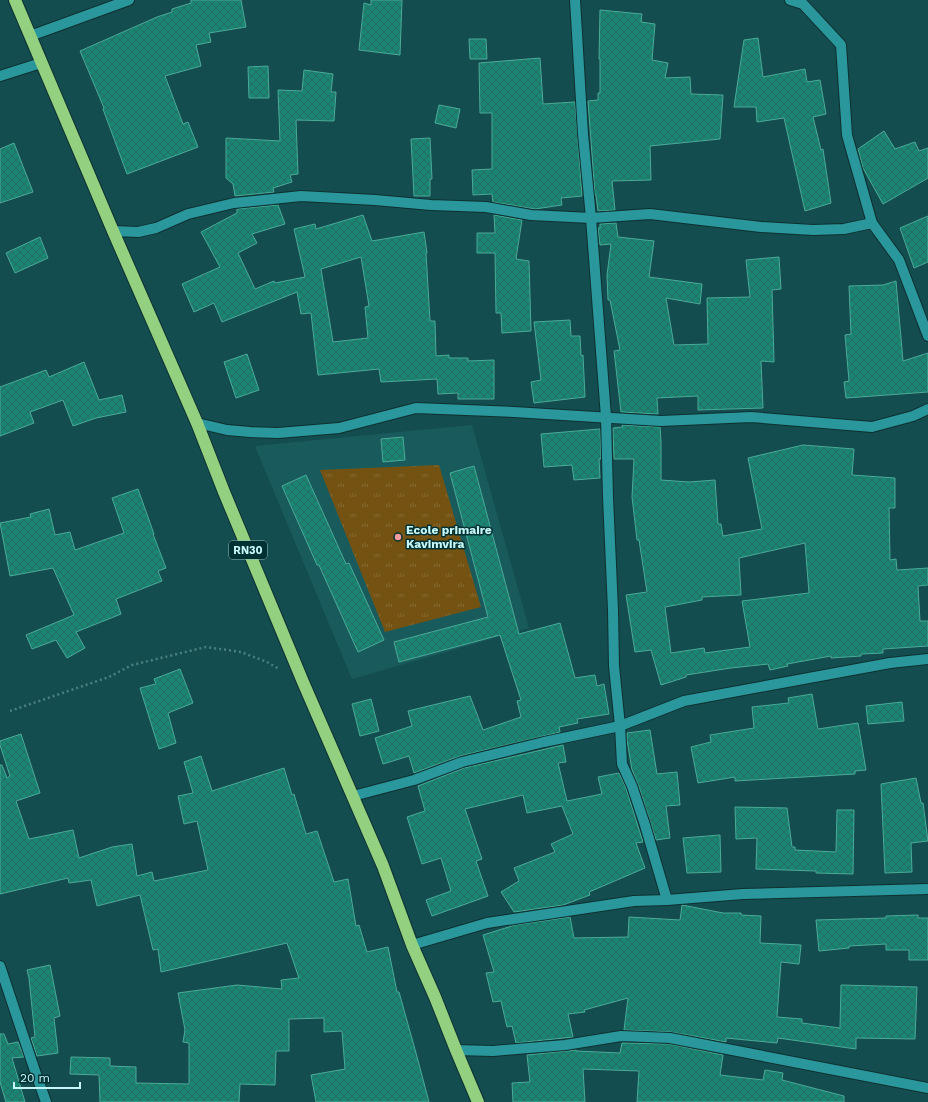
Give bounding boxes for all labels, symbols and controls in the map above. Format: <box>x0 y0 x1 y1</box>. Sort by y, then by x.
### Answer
place label: Ecole primaire Kavimvira <box>406 523 492 551</box>
marker: Ecole primaire Kavimvira <box>393 532 403 542</box>
road number: RN30 <box>229 541 267 559</box>
scale bar <box>14 1064 80 1090</box>
text: 20 m <box>20 1071 50 1085</box>

